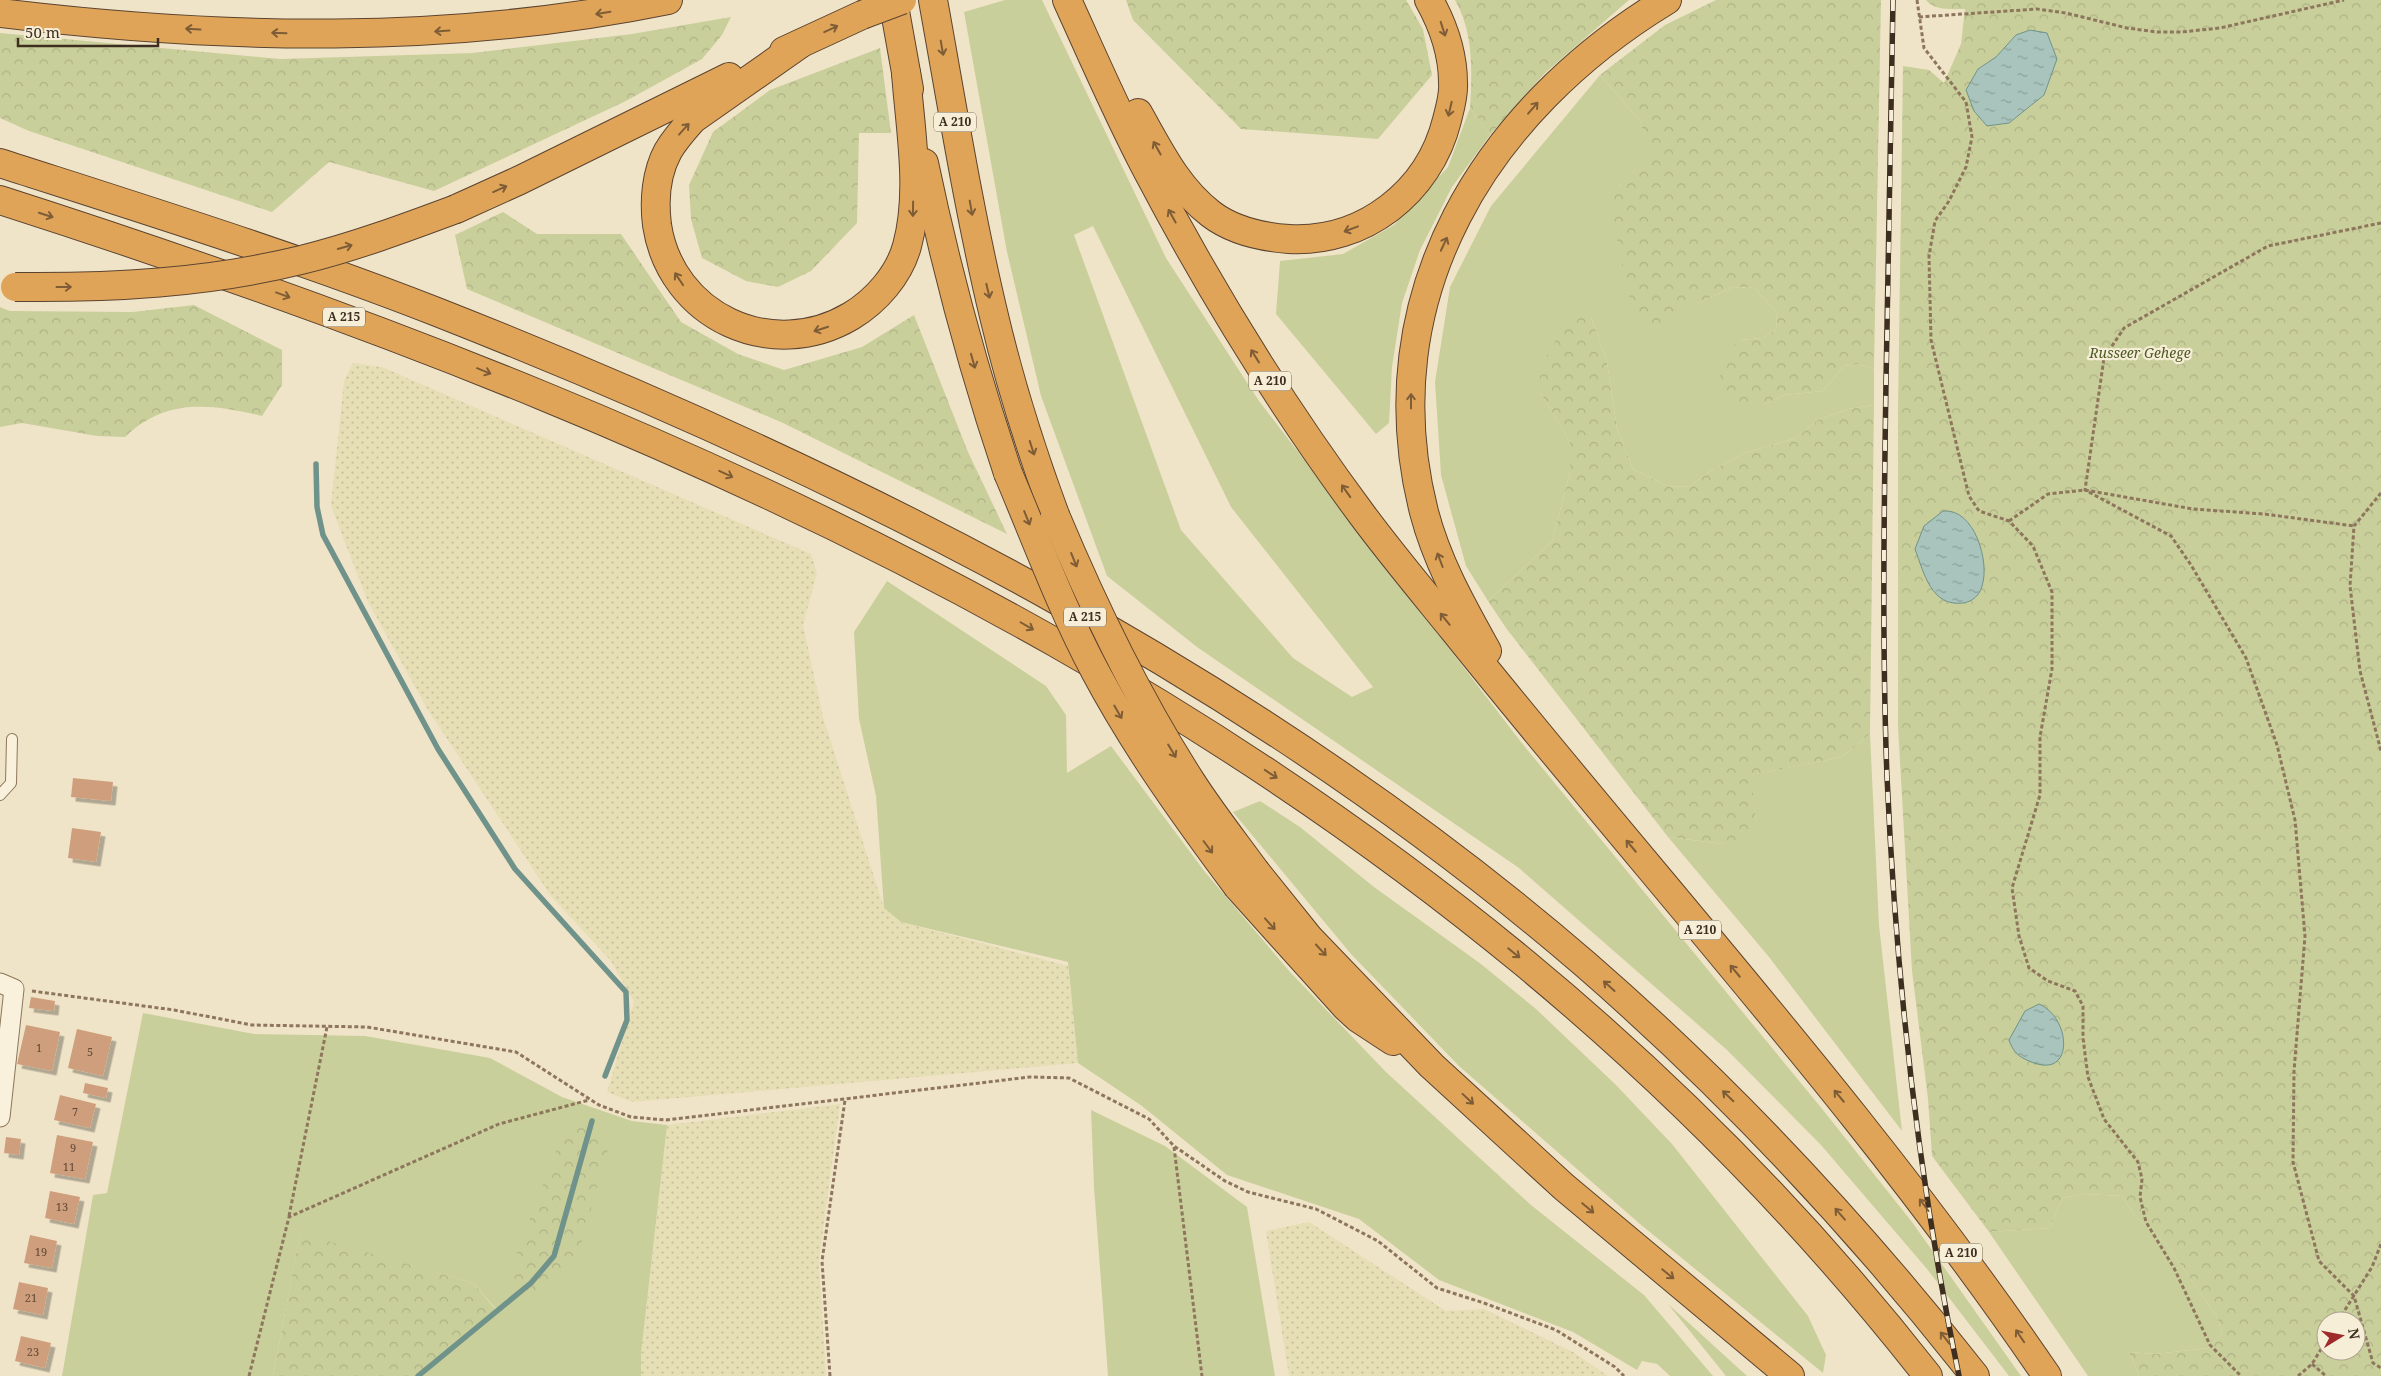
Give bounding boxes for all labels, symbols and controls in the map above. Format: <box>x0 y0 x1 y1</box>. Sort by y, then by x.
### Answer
one-way arrow <box>596 8 612 18</box>
scale bar <box>18 15 158 47</box>
one-way arrow <box>1438 21 1448 37</box>
text: 50 m <box>25 22 60 42</box>
one-way arrow <box>185 24 201 33</box>
one-way arrow <box>823 24 838 34</box>
one-way arrow <box>434 26 450 36</box>
one-way arrow <box>272 28 288 37</box>
one-way arrow <box>937 40 947 56</box>
one-way arrow <box>1445 101 1454 117</box>
one-way arrow <box>1527 102 1539 115</box>
road number: A 210 <box>934 112 976 132</box>
one-way arrow <box>678 122 690 135</box>
one-way arrow <box>1152 141 1162 155</box>
one-way arrow <box>492 183 507 193</box>
one-way arrow <box>967 199 977 215</box>
one-way arrow <box>908 200 918 217</box>
one-way arrow <box>1167 209 1177 224</box>
one-way arrow <box>38 210 54 220</box>
one-way arrow <box>1344 225 1360 234</box>
one-way arrow <box>1440 237 1450 252</box>
one-way arrow <box>337 242 353 251</box>
one-way arrow <box>674 272 684 286</box>
one-way arrow <box>56 282 72 292</box>
one-way arrow <box>984 283 993 299</box>
one-way arrow <box>275 291 290 300</box>
road number: A 215 <box>323 308 365 326</box>
one-way arrow <box>814 325 830 335</box>
park label: Russeer Gehege <box>2088 343 2191 362</box>
one-way arrow <box>1249 350 1259 364</box>
one-way arrow <box>969 352 978 368</box>
one-way arrow <box>476 367 491 376</box>
road number: A 210 <box>1249 372 1291 391</box>
one-way arrow <box>1406 394 1416 410</box>
one-way arrow <box>1028 439 1037 455</box>
one-way arrow <box>718 470 733 480</box>
one-way arrow <box>1341 484 1351 498</box>
one-way arrow <box>1022 510 1032 525</box>
one-way arrow <box>1070 552 1079 567</box>
one-way arrow <box>1435 553 1444 568</box>
road number: A 215 <box>1064 608 1106 626</box>
one-way arrow <box>1440 613 1451 626</box>
one-way arrow <box>1019 621 1034 631</box>
one-way arrow <box>1114 704 1123 719</box>
one-way arrow <box>1168 744 1178 758</box>
one-way arrow <box>1263 769 1277 779</box>
one-way arrow <box>1203 840 1214 853</box>
one-way arrow <box>1625 840 1636 853</box>
one-way arrow <box>1264 917 1276 930</box>
road number: A 210 <box>1679 920 1721 940</box>
one-way arrow <box>1315 944 1327 957</box>
one-way arrow <box>1508 947 1521 958</box>
one-way arrow <box>1729 965 1740 978</box>
one-way arrow <box>1602 980 1615 992</box>
house number: 1 <box>36 1040 42 1055</box>
house number: 5 <box>87 1044 93 1059</box>
one-way arrow <box>1721 1090 1734 1102</box>
one-way arrow <box>1833 1090 1844 1103</box>
one-way arrow <box>1462 1093 1474 1105</box>
house number: 7 <box>72 1104 78 1119</box>
house number: 9 <box>70 1140 76 1155</box>
house number: 11 <box>63 1159 75 1174</box>
house number: 13 <box>56 1199 68 1214</box>
one-way arrow <box>1918 1199 1929 1212</box>
one-way arrow <box>1582 1202 1595 1213</box>
one-way arrow <box>1834 1207 1846 1220</box>
house number: 19 <box>35 1244 47 1259</box>
road number: A 210 <box>1940 1244 1982 1262</box>
one-way arrow <box>1661 1268 1674 1279</box>
house number: 21 <box>25 1290 37 1305</box>
north arrow <box>2316 1311 2366 1361</box>
text: N <box>2344 1327 2365 1341</box>
one-way arrow <box>2015 1329 2025 1343</box>
one-way arrow <box>1939 1332 1950 1345</box>
house number: 23 <box>27 1344 39 1359</box>

